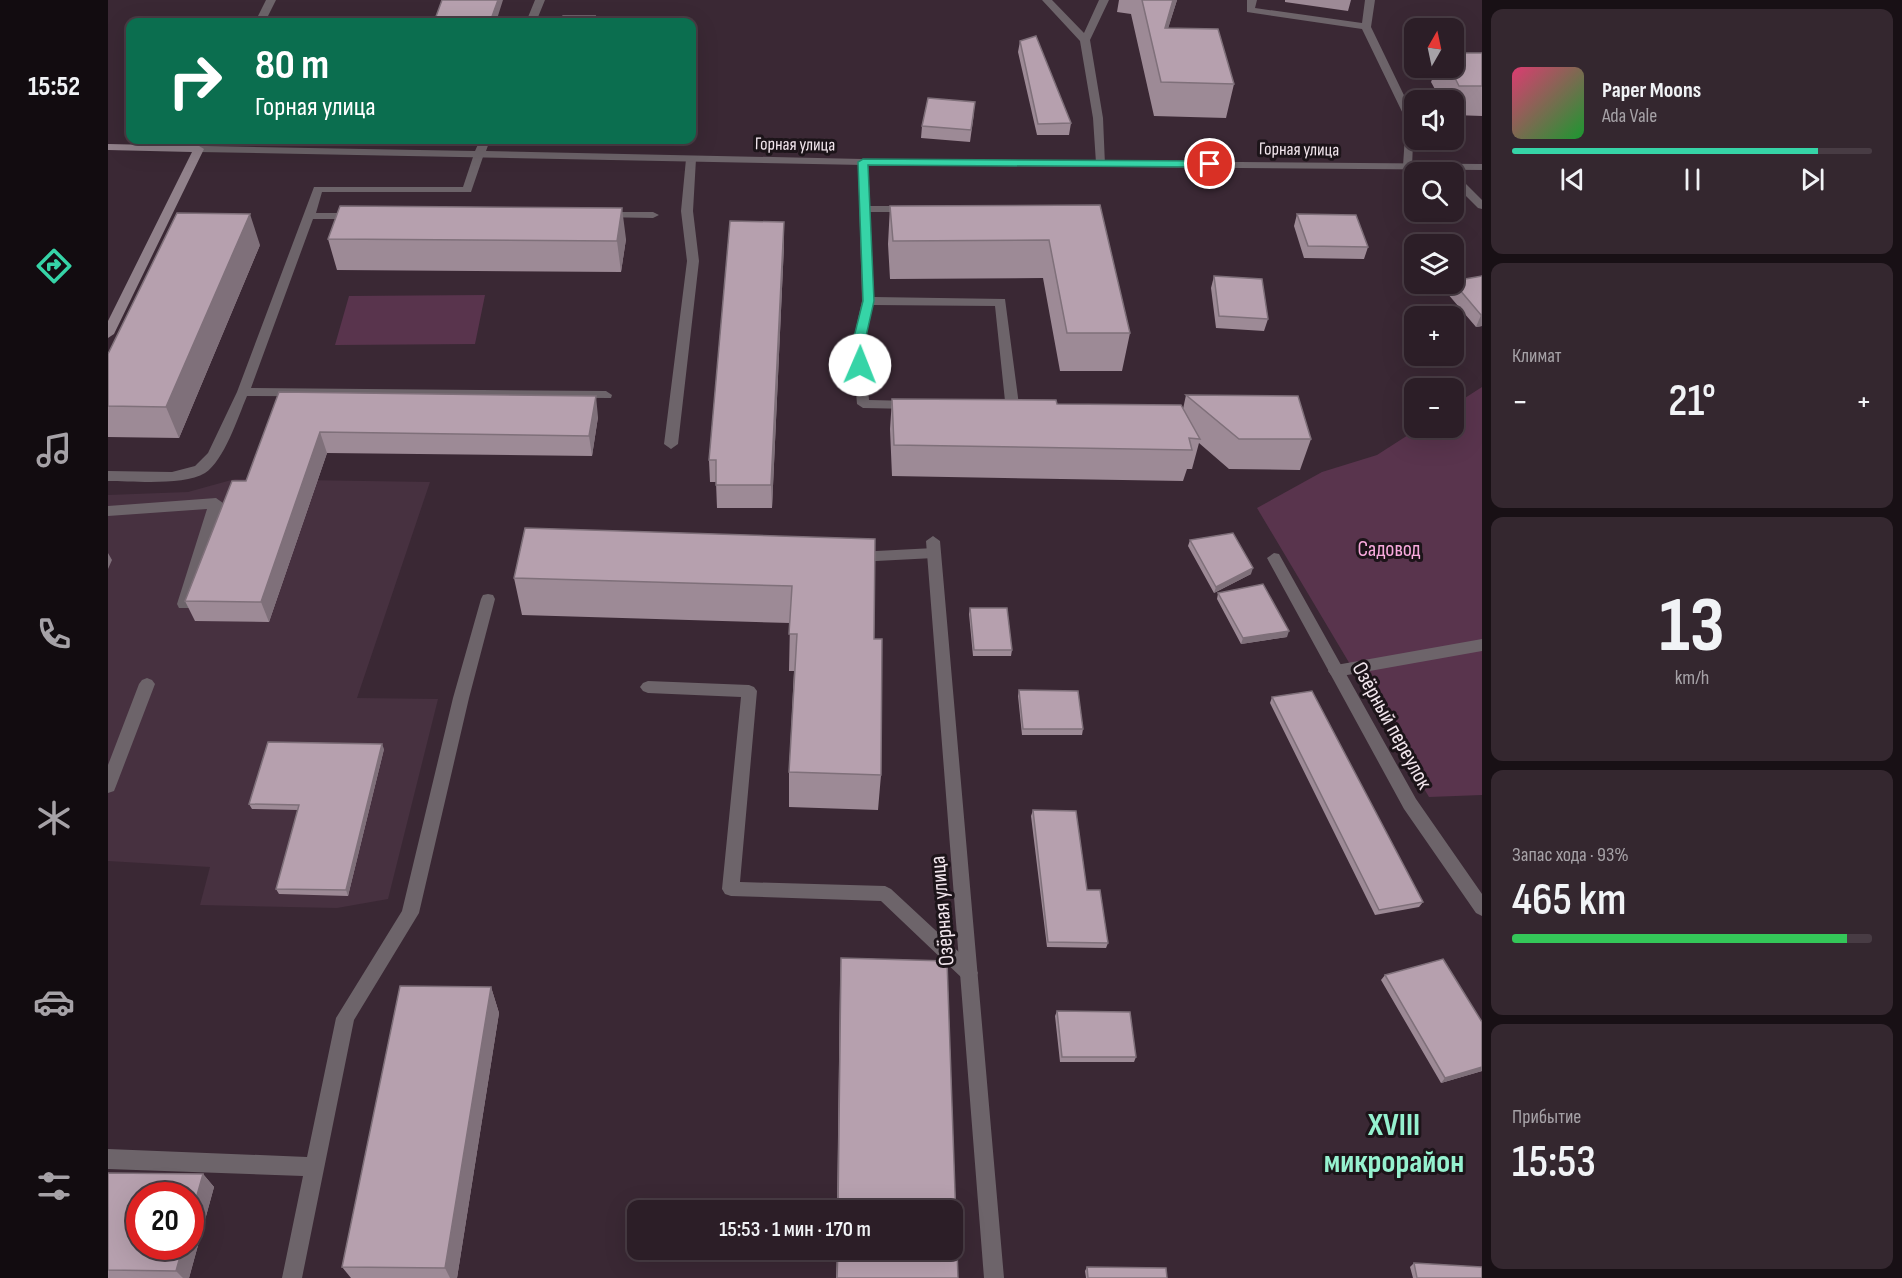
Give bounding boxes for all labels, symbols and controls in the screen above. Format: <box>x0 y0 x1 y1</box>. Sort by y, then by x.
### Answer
north arrow <box>1404 18 1464 78</box>
map controls <box>1404 18 1464 438</box>
text: 80 m <box>255 40 329 91</box>
icon: right <box>156 42 234 120</box>
text: 15:52 <box>28 71 80 103</box>
text: Paper Moons <box>1602 77 1701 104</box>
button: sound <box>1404 90 1464 150</box>
text: Горная улица <box>255 91 376 123</box>
text: Ada Vale <box>1602 104 1657 128</box>
street label: Горная улица <box>755 133 835 156</box>
pin <box>1184 138 1235 189</box>
street label: Горная улица <box>1259 138 1339 161</box>
icon: arrive <box>1193 147 1226 180</box>
button: search <box>1404 162 1464 222</box>
icon: previous <box>1556 163 1589 196</box>
icon: pause <box>1676 163 1709 196</box>
icon: next <box>1796 163 1829 196</box>
button: layers <box>1404 234 1464 294</box>
icon: directions <box>33 245 75 287</box>
button: + <box>1404 306 1464 366</box>
position arrow <box>828 333 892 397</box>
text: Климат <box>1512 344 1562 368</box>
text: 21° <box>1668 374 1716 429</box>
button: − <box>1404 378 1464 438</box>
text: − <box>1512 382 1528 422</box>
text: + <box>1856 382 1872 422</box>
icon: music <box>33 429 75 471</box>
park label: Садовод <box>1358 536 1421 563</box>
text: 13 <box>1659 580 1725 673</box>
icon: phone <box>33 613 75 655</box>
street label: Озёрный переулок <box>1346 657 1438 795</box>
text: km/h <box>1675 666 1709 690</box>
icon: climate <box>33 797 75 839</box>
text: Запас хода · 93% <box>1512 843 1629 867</box>
street label: Озёрная улица <box>924 855 961 967</box>
text: 465 km <box>1512 873 1626 928</box>
icon: car <box>33 981 75 1023</box>
text: Прибытие <box>1512 1105 1581 1129</box>
district label: XVIII микрорайон <box>1324 1106 1464 1182</box>
text: 15:53 <box>1512 1135 1596 1190</box>
icon: filters <box>33 1165 75 1207</box>
speed limit sign: 20 <box>126 1182 204 1260</box>
text: 15:53 · 1 мин · 170 m <box>719 1216 871 1243</box>

